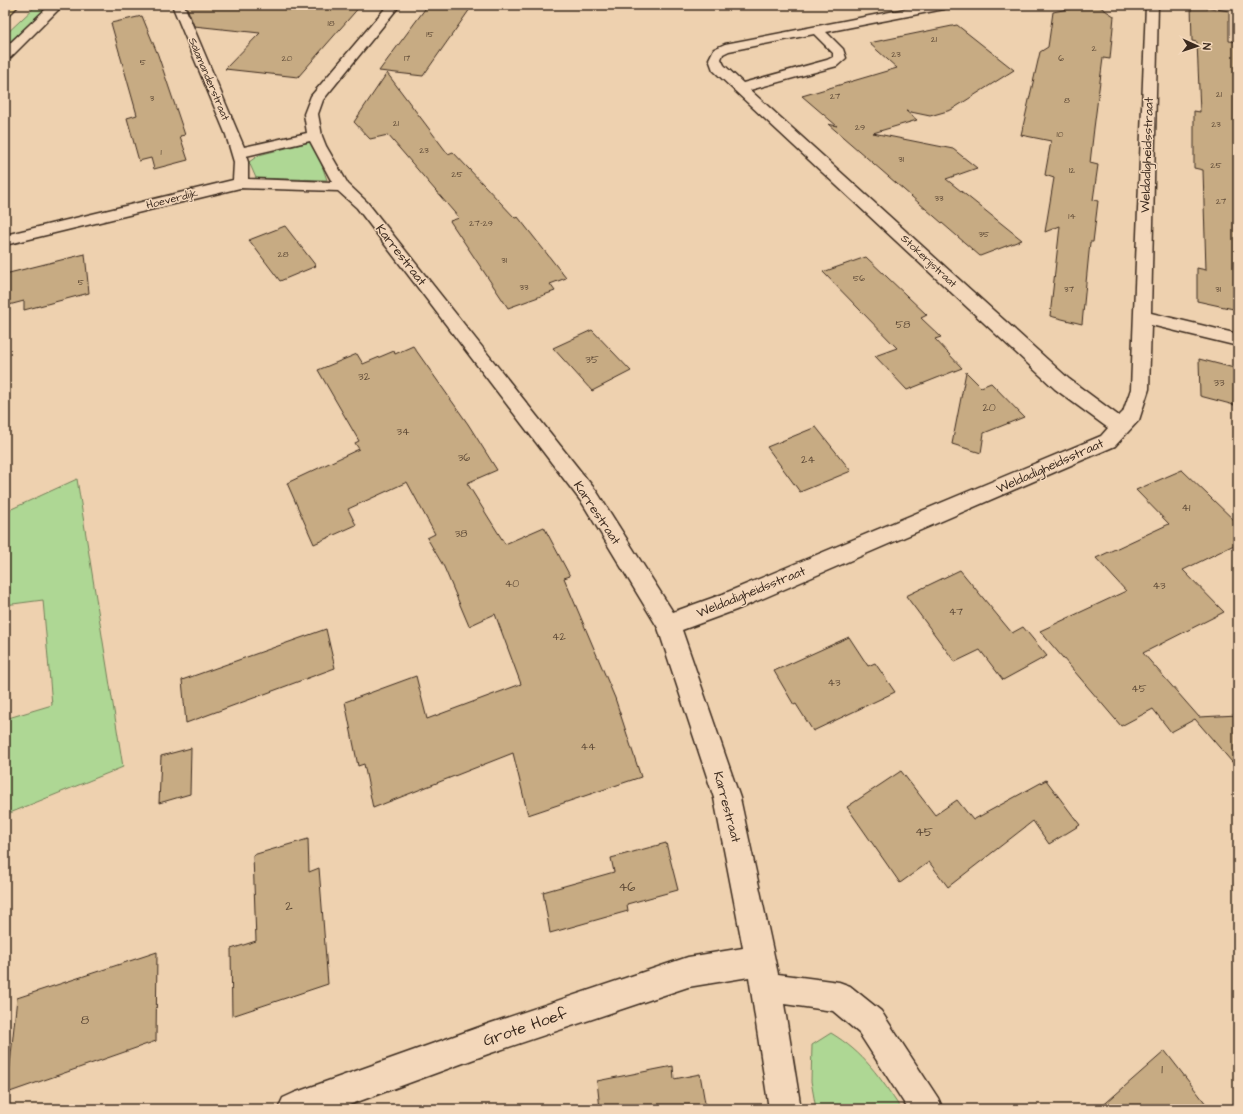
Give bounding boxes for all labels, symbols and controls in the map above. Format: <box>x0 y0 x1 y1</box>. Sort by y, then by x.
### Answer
house number: 18 <box>328 17 335 30</box>
north arrow <box>1177 26 1217 66</box>
house number: 15 <box>426 28 434 41</box>
house number: 21 <box>931 33 937 46</box>
street label: Salamanderstraat <box>185 35 234 123</box>
house number: 2 <box>1091 42 1097 55</box>
text: N <box>1199 43 1214 50</box>
house number: 23 <box>891 48 901 61</box>
house number: 20 <box>282 52 293 65</box>
house number: 17 <box>404 52 411 65</box>
house number: 6 <box>1058 52 1064 65</box>
house number: 5 <box>140 56 147 69</box>
house number: 21 <box>1216 88 1222 101</box>
house number: 27 <box>830 90 841 103</box>
house number: 3 <box>150 92 155 105</box>
house number: 8 <box>1064 94 1070 107</box>
street label: Weldadigheidsstraat <box>1136 96 1159 213</box>
house number: 21 <box>393 117 399 130</box>
house number: 23 <box>1211 118 1221 131</box>
house number: 29 <box>855 121 865 134</box>
house number: 10 <box>1057 128 1064 141</box>
house number: 23 <box>419 144 429 157</box>
house number: 1 <box>160 146 162 159</box>
house number: 31 <box>898 153 904 166</box>
house number: 25 <box>1210 159 1222 172</box>
house number: 12 <box>1069 164 1076 177</box>
house number: 25 <box>451 168 463 181</box>
street label: Hoeverdijk <box>145 185 200 213</box>
house number: 33 <box>934 192 944 205</box>
house number: 27 <box>1216 195 1227 208</box>
house number: 14 <box>1068 210 1076 223</box>
house number: 27-29 <box>469 217 493 230</box>
street label: Karrestraat <box>371 221 431 290</box>
house number: 35 <box>979 228 990 241</box>
street label: Stokerijstraat <box>898 231 961 291</box>
house number: 28 <box>278 248 289 261</box>
house number: 31 <box>501 254 507 267</box>
house number: 56 <box>853 272 865 285</box>
house number: 5 <box>78 276 85 289</box>
house number: 33 <box>519 281 529 294</box>
house number: 37 <box>1064 283 1075 296</box>
house number: 31 <box>1215 283 1221 296</box>
house number: 58 <box>896 317 910 332</box>
house number: 35 <box>585 352 599 367</box>
house number: 32 <box>358 369 371 384</box>
house number: 33 <box>1213 375 1225 390</box>
house number: 20 <box>982 400 996 415</box>
house number: 34 <box>396 424 410 439</box>
street label: Weldadigheidsstraat <box>993 434 1108 499</box>
house number: 36 <box>458 450 470 465</box>
house number: 24 <box>801 452 815 467</box>
street label: Karrestraat <box>569 478 625 549</box>
house number: 41 <box>1182 500 1191 515</box>
house number: 38 <box>455 526 467 541</box>
street label: Weldadigheidsstraat <box>694 562 809 623</box>
house number: 40 <box>505 576 519 591</box>
house number: 43 <box>1152 578 1166 593</box>
house number: 47 <box>949 604 963 619</box>
house number: 42 <box>552 629 567 644</box>
house number: 43 <box>827 675 841 690</box>
house number: 45 <box>1131 681 1147 696</box>
house number: 44 <box>581 739 596 754</box>
street label: Karrestraat <box>709 769 745 845</box>
house number: 45 <box>915 823 933 841</box>
house number: 46 <box>619 878 636 896</box>
house number: 2 <box>285 897 293 915</box>
street label: Grote Hoef <box>480 1002 570 1052</box>
house number: 8 <box>81 1011 90 1029</box>
house number: 1 <box>1161 1060 1163 1078</box>

